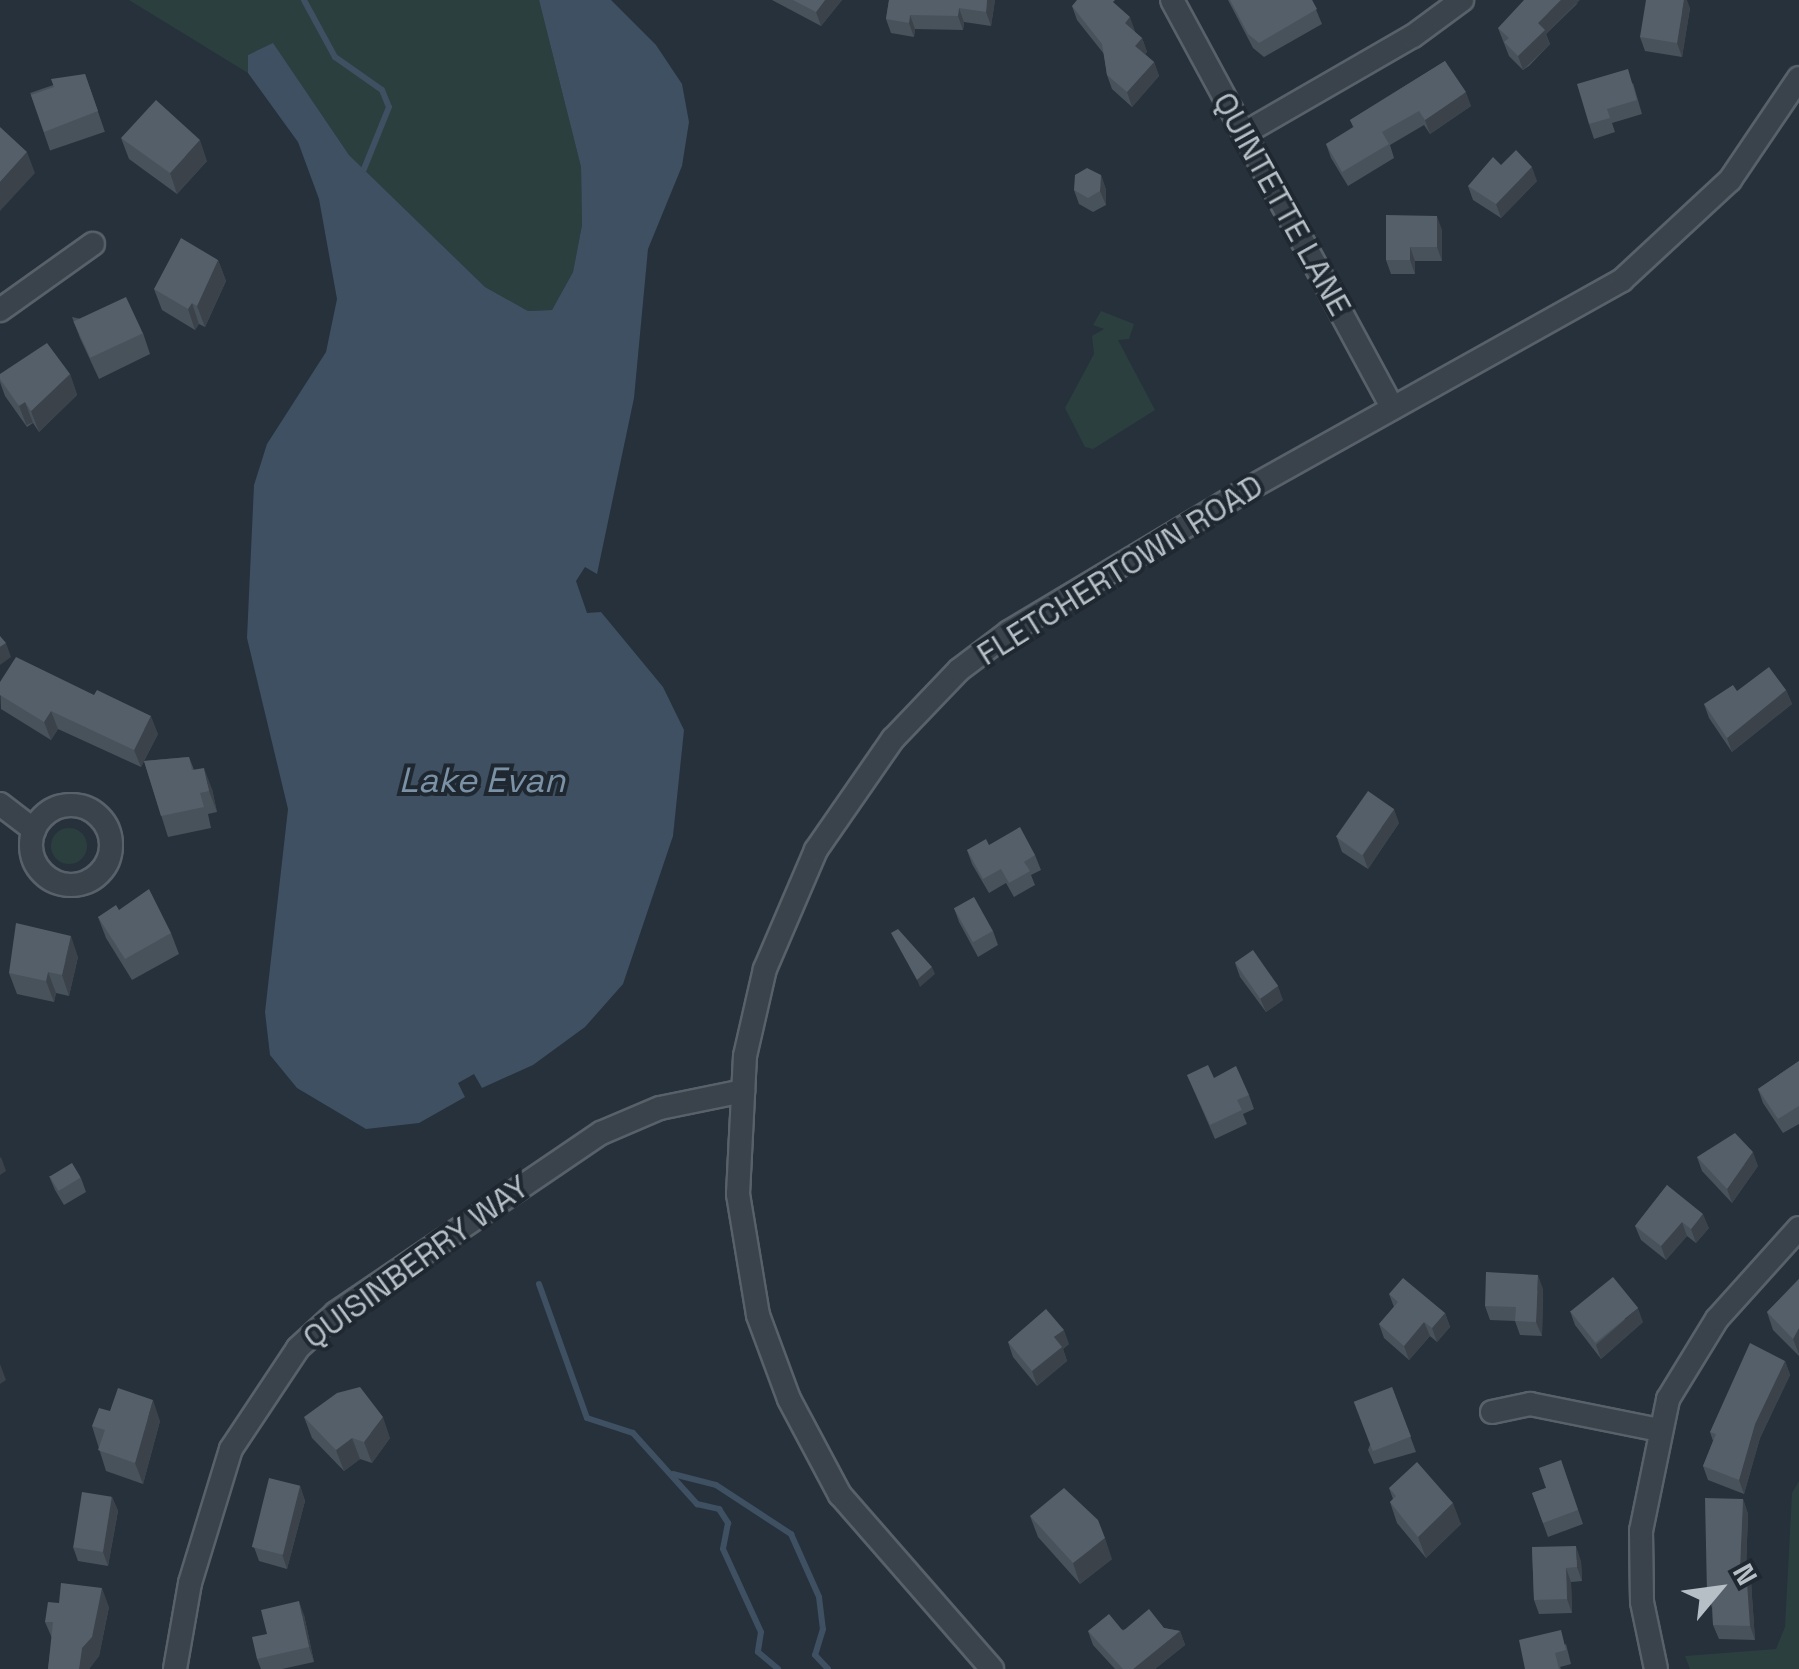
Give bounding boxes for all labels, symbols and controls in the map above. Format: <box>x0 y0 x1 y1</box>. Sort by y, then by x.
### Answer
street label: QUINTETTE LANE <box>1205 86 1359 322</box>
street label: FLETCHERTOWN ROAD <box>970 467 1270 673</box>
water label: Lake Evan <box>399 759 565 801</box>
street label: QUISINBERRY WAY <box>295 1167 537 1357</box>
north arrow <box>1669 1539 1769 1639</box>
text: N <box>1725 1558 1766 1591</box>

